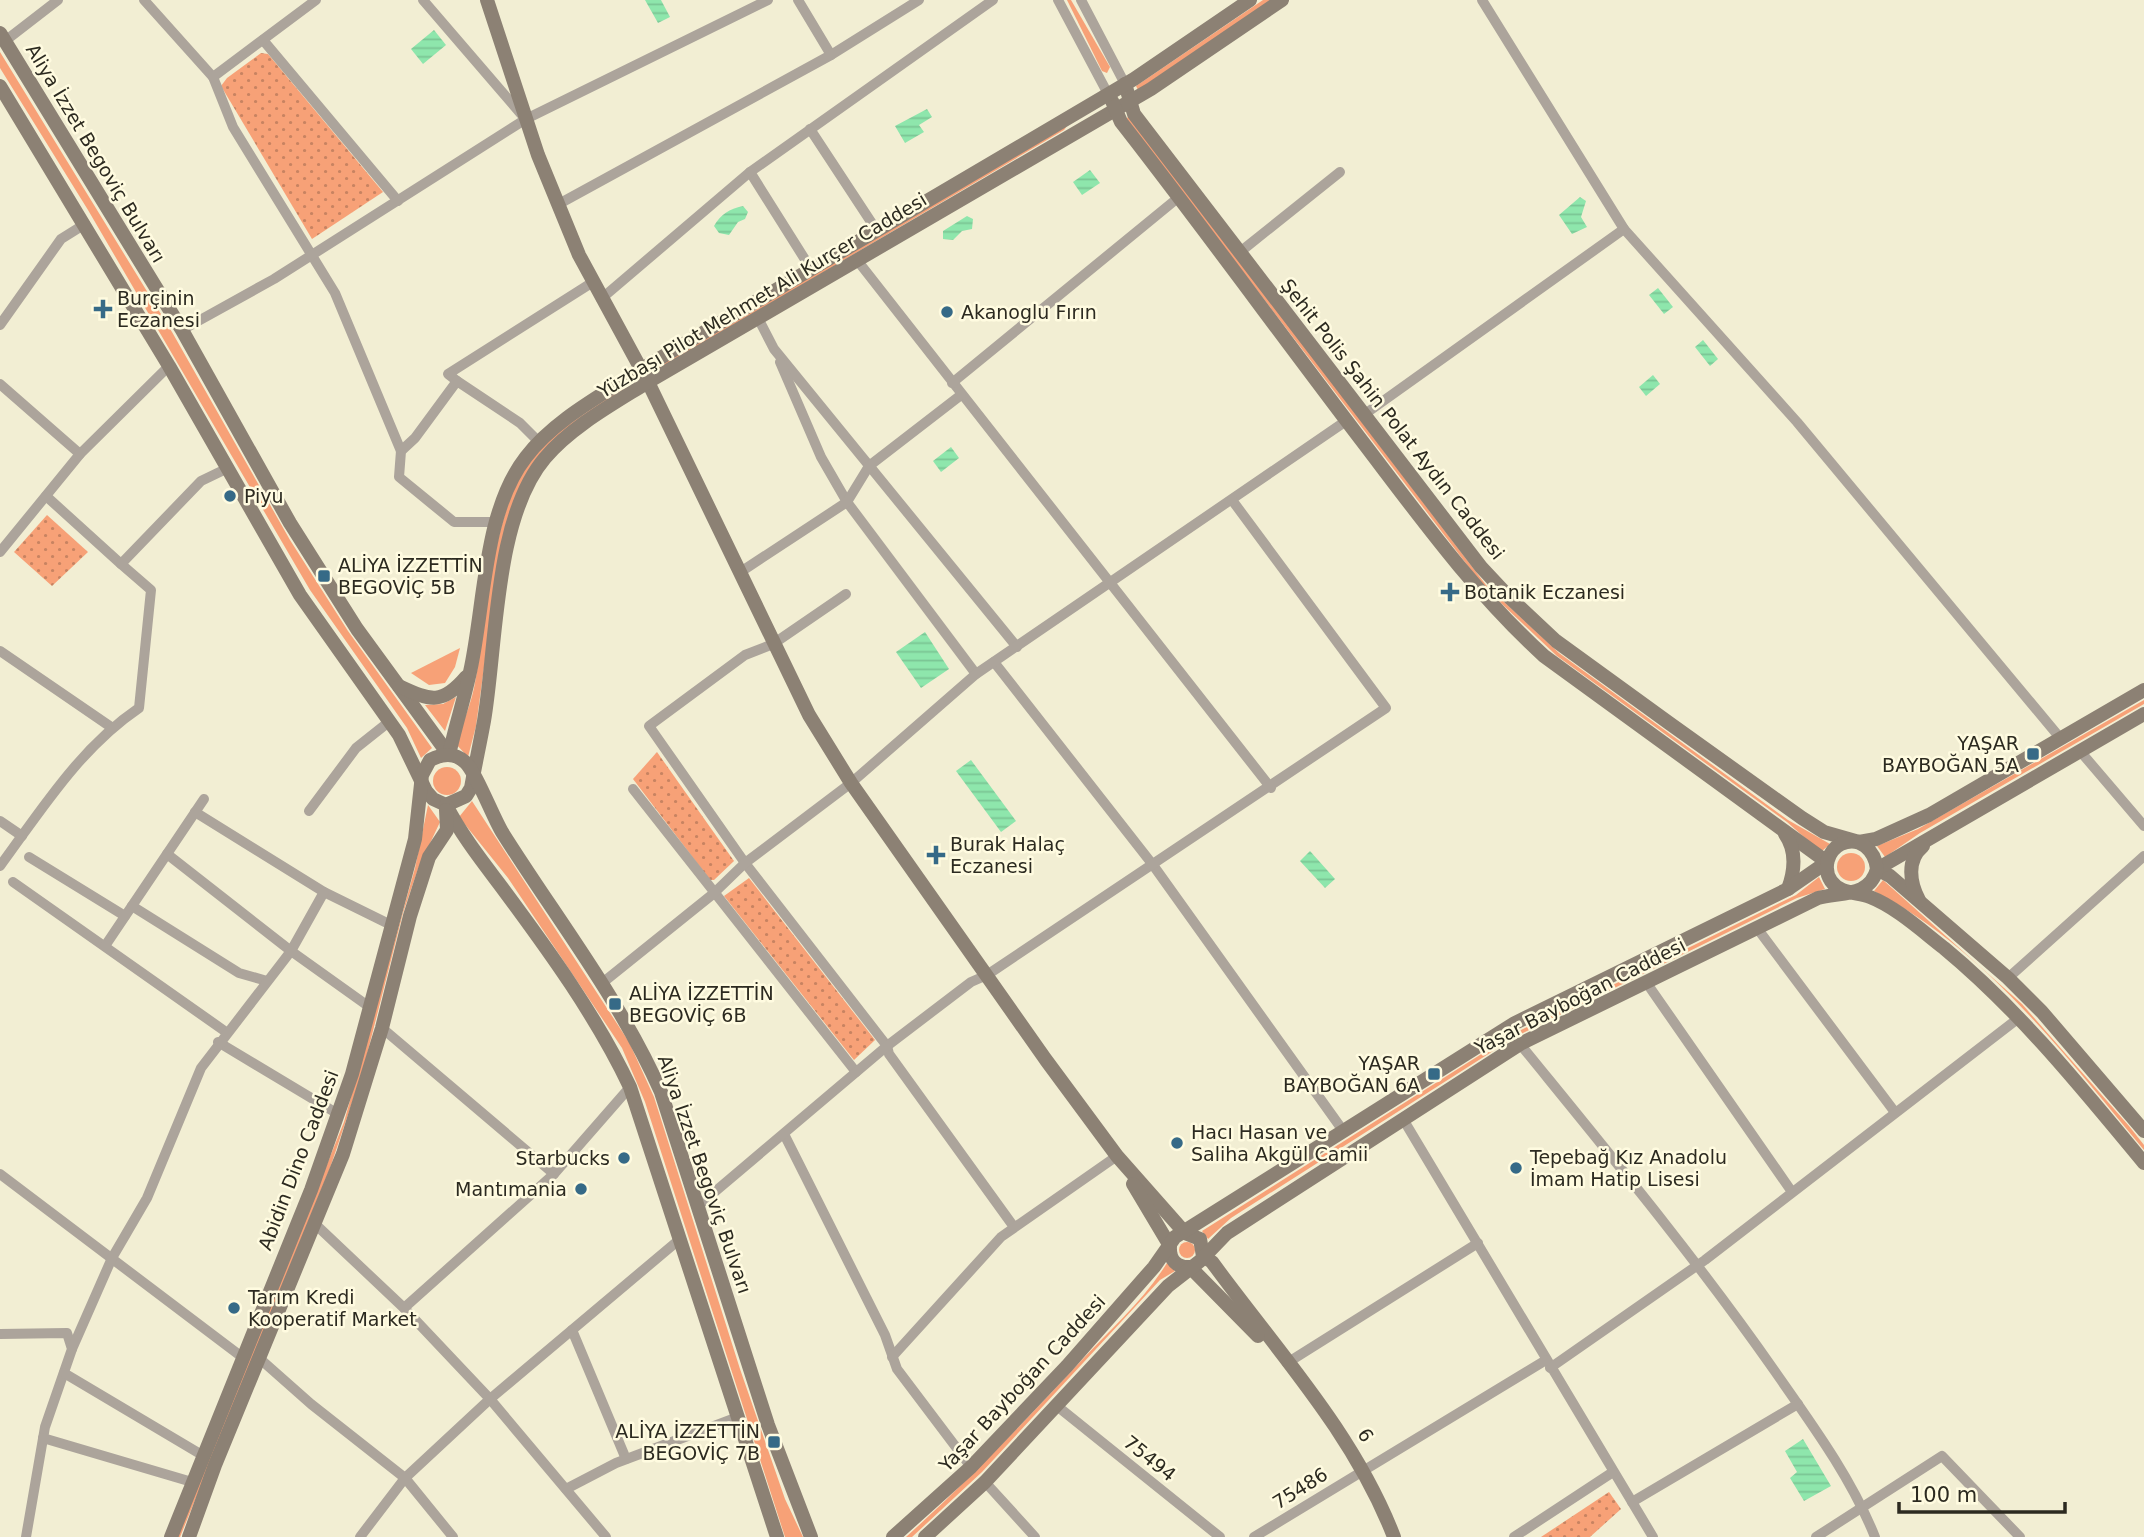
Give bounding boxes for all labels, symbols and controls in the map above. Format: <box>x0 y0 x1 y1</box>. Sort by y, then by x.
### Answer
street label: Aliya İzzet Begoviç Bulvarı <box>22 40 170 266</box>
street label: Yüzbaşı Pilot Mehmet Ali Kurçer Caddesi <box>593 188 930 403</box>
street label: Şehit Polis Şahin Polat Aydın Caddesi <box>1277 274 1509 564</box>
place label: Burçinin Eczanesi <box>117 287 200 331</box>
marker: Burçinin Eczanesi <box>95 301 111 317</box>
place label: Akanoglu Fırın <box>961 301 1097 323</box>
marker: Akanoglu Fırın <box>939 304 955 320</box>
place label: Piyu <box>244 485 284 507</box>
marker: Piyu <box>222 488 238 504</box>
place label: ALİYA İZZETTİN BEGOVİÇ 5B <box>338 554 483 598</box>
marker: ALİYA İZZETTİN BEGOVİÇ 5B <box>316 568 332 584</box>
place label: Botanik Eczanesi <box>1464 581 1625 603</box>
marker: Botanik Eczanesi <box>1442 584 1458 600</box>
place label: YAŞAR BAYBOĞAN 5A <box>1882 732 2019 776</box>
marker: YAŞAR BAYBOĞAN 5A <box>2025 746 2041 762</box>
place label: Burak Halaç Eczanesi <box>950 833 1065 877</box>
marker: Burak Halaç Eczanesi <box>928 847 944 863</box>
street label: Yaşar Bayboğan Caddesi <box>1470 933 1689 1059</box>
place label: ALİYA İZZETTİN BEGOVİÇ 6B <box>629 982 774 1026</box>
marker: ALİYA İZZETTİN BEGOVİÇ 6B <box>607 996 623 1012</box>
street label: Aliya İzzet Begoviç Bulvarı <box>654 1052 756 1296</box>
place label: YAŞAR BAYBOĞAN 6A <box>1283 1052 1420 1096</box>
marker: YAŞAR BAYBOĞAN 6A <box>1426 1066 1442 1082</box>
street label: Abidin Dino Caddesi <box>253 1067 343 1253</box>
place label: Hacı Hasan ve Saliha Akgül Camii <box>1191 1121 1368 1165</box>
marker: Hacı Hasan ve Saliha Akgül Camii <box>1169 1135 1185 1151</box>
place label: Tepebağ Kız Anadolu İmam Hatip Lisesi <box>1529 1146 1727 1190</box>
place label: Starbucks <box>516 1147 610 1169</box>
marker: Starbucks <box>616 1150 632 1166</box>
marker: Tepebağ Kız Anadolu İmam Hatip Lisesi <box>1508 1160 1524 1176</box>
place label: Mantımania <box>455 1178 567 1200</box>
marker: Mantımania <box>573 1181 589 1197</box>
place label: Tarım Kredi Kooperatif Market <box>247 1286 417 1330</box>
street label: Yaşar Bayboğan Caddesi <box>934 1290 1110 1477</box>
marker: Tarım Kredi Kooperatif Market <box>226 1300 242 1316</box>
place label: ALİYA İZZETTİN BEGOVİÇ 7B <box>615 1420 760 1464</box>
street label: 6 <box>1353 1424 1379 1446</box>
street label: 75494 <box>1120 1430 1180 1486</box>
marker: ALİYA İZZETTİN BEGOVİÇ 7B <box>766 1434 782 1450</box>
street label: 75486 <box>1269 1463 1331 1513</box>
scale bar <box>1899 1470 2065 1514</box>
text: 100 m <box>1910 1483 1977 1507</box>

